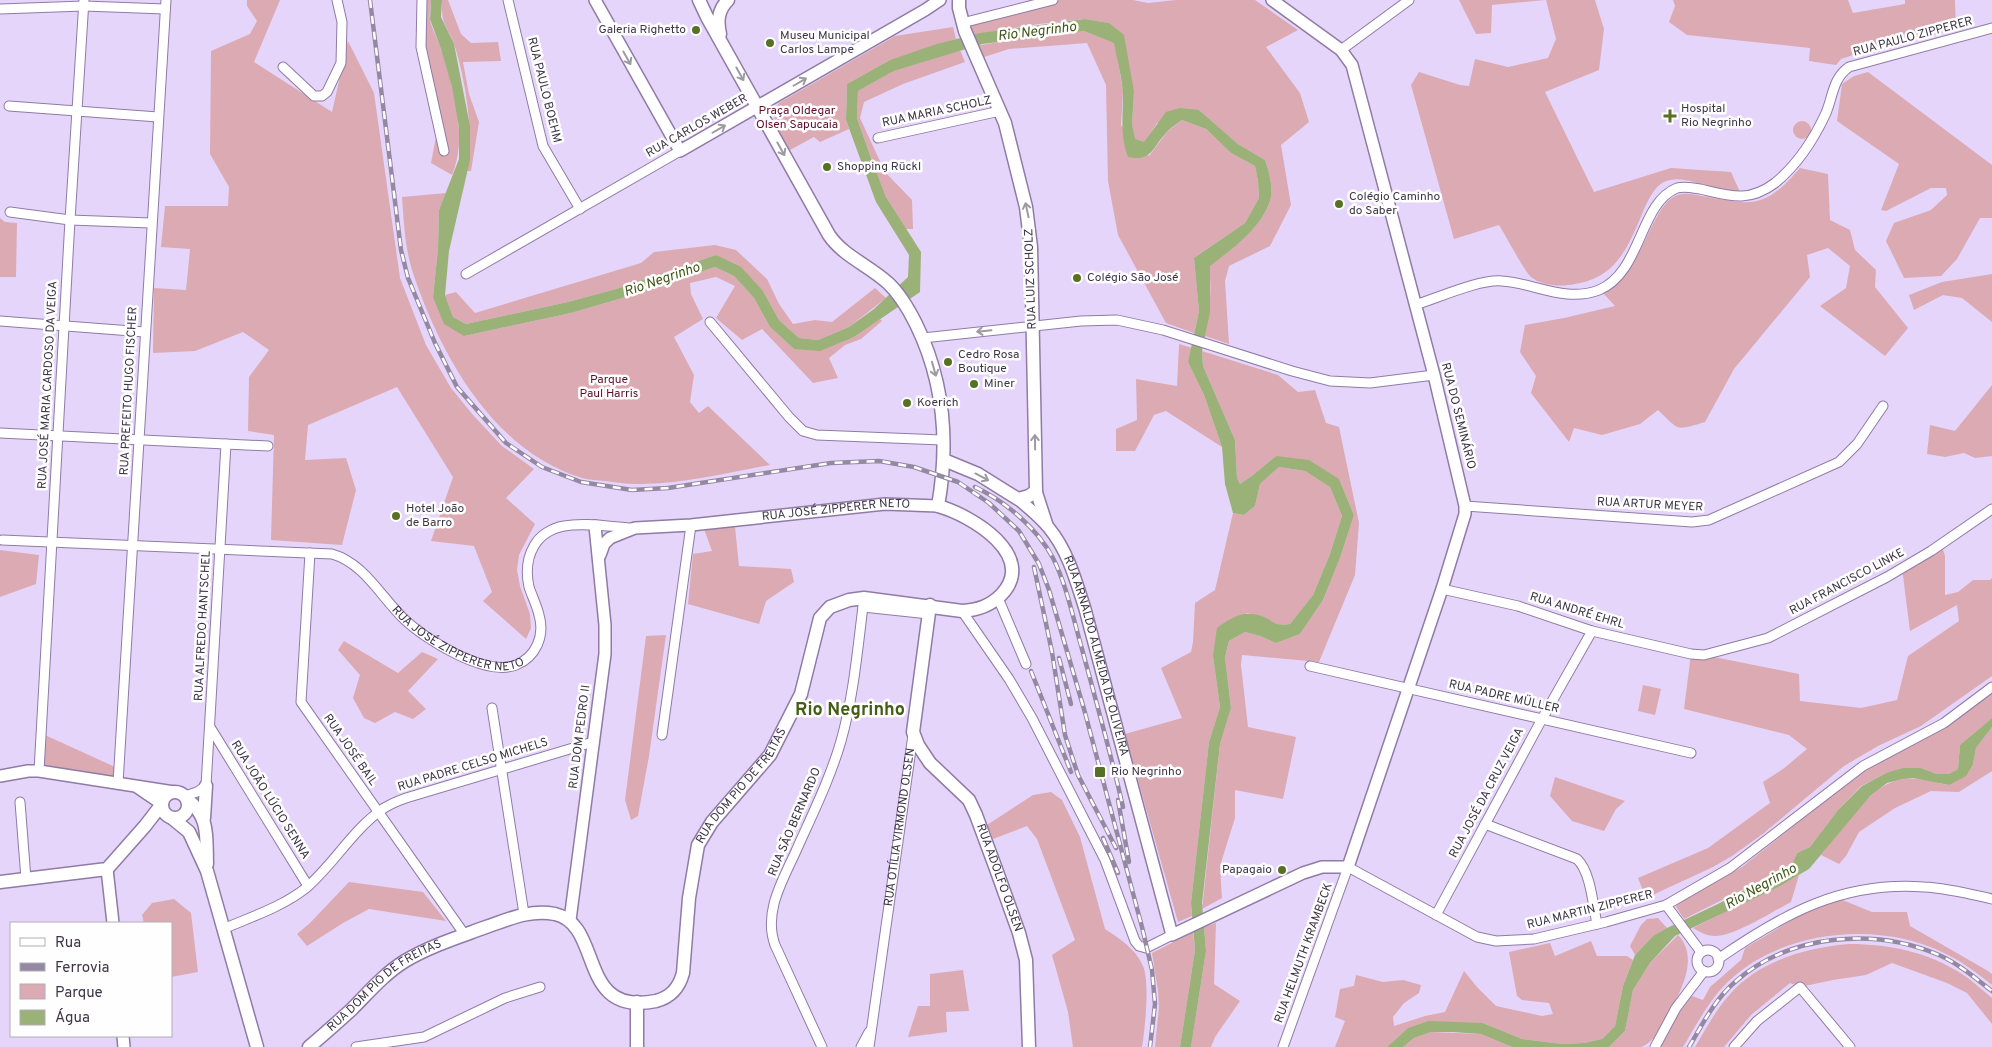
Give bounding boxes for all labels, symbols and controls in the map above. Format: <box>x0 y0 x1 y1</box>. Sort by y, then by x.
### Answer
street label: RUA PAULO ZIPPERER <box>1851 13 1975 61</box>
water label: Rio Negrinho <box>997 19 1078 45</box>
place label: Galeria Righetto <box>598 22 686 38</box>
marker: Galeria Righetto <box>690 24 702 36</box>
place label: Museu Municipal Carlos Lampe <box>780 28 870 58</box>
street label: RUA PAULO BOEHM <box>523 36 565 144</box>
marker: Museu Municipal Carlos Lampe <box>764 37 776 49</box>
one-way arrow <box>623 50 633 64</box>
one-way arrow <box>735 66 745 81</box>
one-way arrow <box>792 77 806 87</box>
street label: RUA CARLOS WEBER <box>643 90 751 162</box>
street label: RUA MARIA SCHOLZ <box>881 93 993 131</box>
place label: Hospital Rio Negrinho <box>1681 101 1752 131</box>
park label: Praça Oldegar Olsen Sapucaia <box>756 103 838 133</box>
marker: Hospital Rio Negrinho <box>1663 109 1677 123</box>
one-way arrow <box>711 124 726 134</box>
one-way arrow <box>776 142 786 157</box>
place label: Shopping Rückl <box>837 159 921 175</box>
marker: Shopping Rückl <box>821 161 833 173</box>
place label: Colégio Caminho do Saber <box>1349 189 1441 219</box>
marker: Colégio Caminho do Saber <box>1333 198 1345 210</box>
one-way arrow <box>1022 202 1031 218</box>
street label: RUA LUIZ SCHOLZ <box>1021 228 1041 330</box>
water label: Rio Negrinho <box>622 259 703 301</box>
place label: Colégio São José <box>1087 270 1179 286</box>
marker: Colégio São José <box>1071 272 1083 284</box>
street label: RUA JOSÉ MARIA CARDOSO DA VEIGA <box>35 280 61 490</box>
street label: RUA PREFEITO HUGO FISCHER <box>117 306 141 476</box>
one-way arrow <box>977 326 993 336</box>
place label: Cedro Rosa Boutique <box>958 347 1019 377</box>
marker: Cedro Rosa Boutique <box>942 356 954 368</box>
one-way arrow <box>930 361 940 377</box>
street label: RUA DO SEMINÁRIO <box>1437 361 1479 471</box>
park label: Parque Paul Harris <box>580 372 638 402</box>
place label: Miner <box>984 376 1015 392</box>
marker: Miner <box>968 378 980 390</box>
place label: Koerich <box>917 395 959 411</box>
marker: Koerich <box>901 397 913 409</box>
one-way arrow <box>1030 434 1040 450</box>
one-way arrow <box>975 472 990 482</box>
street label: RUA ARTUR MEYER <box>1596 494 1704 516</box>
street label: RUA JOSÉ ZIPPERER NETO <box>761 496 910 525</box>
place label: Hotel João de Barro <box>406 501 464 531</box>
marker: Hotel João de Barro <box>390 510 402 522</box>
street label: RUA FRANCISCO LINKE <box>1787 545 1907 619</box>
street label: RUA ALFREDO HANTSCHEL <box>191 550 215 701</box>
street label: RUA ARNALDO ALMEIDA DE OLIVEIRA <box>1059 553 1132 758</box>
street label: RUA ANDRÉ EHRL <box>1528 589 1627 633</box>
street label: RUA JOSÉ ZIPPERER NETO <box>388 603 527 675</box>
street label: RUA PADRE MÜLLER <box>1447 677 1561 717</box>
street label: RUA DOM PEDRO II <box>566 684 594 790</box>
district label: Rio Negrinho <box>795 699 905 722</box>
street label: RUA JOSÉ BAIL <box>319 711 381 789</box>
street label: RUA DOM PIO DE FREITAS <box>693 725 790 847</box>
street label: RUA JOSÉ DA CRUZ VEIGA <box>1446 725 1528 861</box>
street label: RUA PADRE CELSO MICHELS <box>396 734 550 796</box>
street label: RUA JOÃO LÚCIO SENNA <box>227 738 313 862</box>
street label: RUA OTÍLIA VIRMOND OLSEN <box>881 747 919 907</box>
place label: Rio Negrinho <box>1111 764 1182 780</box>
street label: RUA SÃO BERNARDO <box>765 765 825 879</box>
marker: Rio Negrinho <box>1093 765 1107 779</box>
street label: RUA ADOLFO OLSEN <box>972 822 1026 934</box>
water label: Rio Negrinho <box>1722 860 1800 914</box>
place label: Papagaio <box>1222 862 1272 878</box>
marker: Papagaio <box>1276 864 1288 876</box>
street label: RUA HELMUTH KRAMBECK <box>1271 881 1337 1025</box>
street label: RUA MARTIN ZIPPERER <box>1525 887 1655 933</box>
legend <box>10 922 172 1037</box>
text: Rua <box>55 934 81 953</box>
street label: RUA DOM PIO DE FREITAS <box>324 936 444 1035</box>
text: Ferrovia <box>55 959 109 978</box>
text: Parque <box>55 984 103 1003</box>
text: Água <box>55 1008 90 1028</box>

